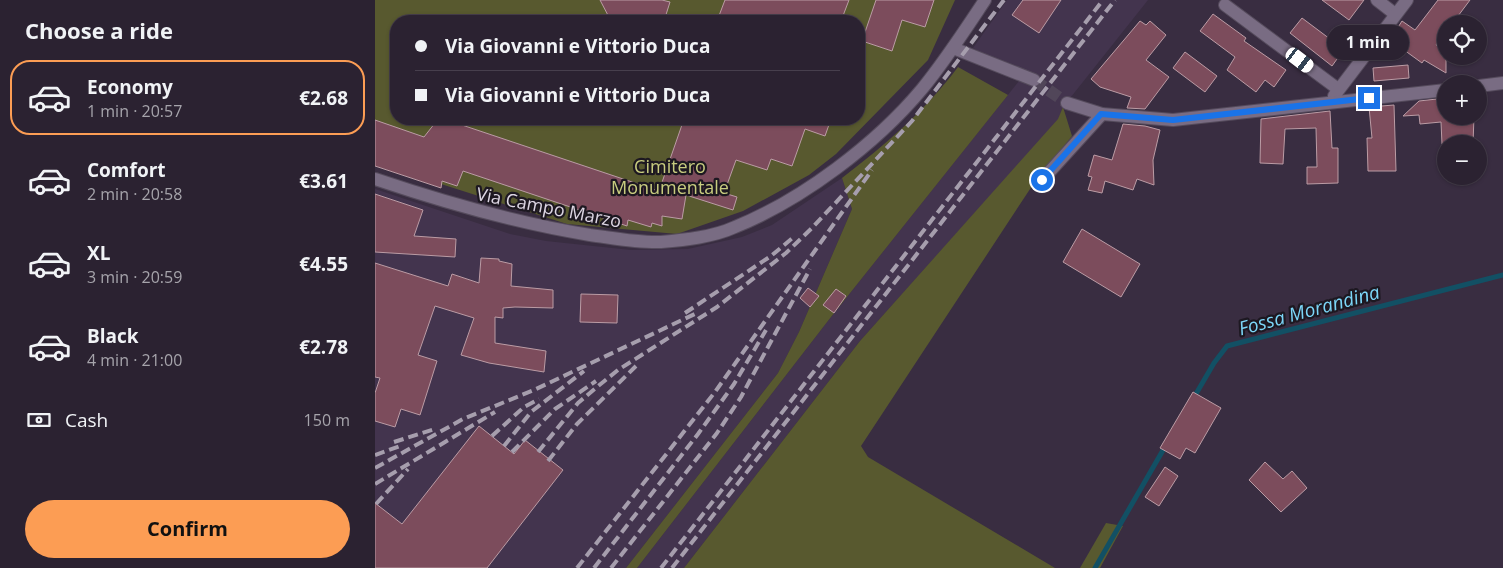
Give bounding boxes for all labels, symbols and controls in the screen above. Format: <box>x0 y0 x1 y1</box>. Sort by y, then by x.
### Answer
text: Choose a ride <box>25 15 173 45</box>
map controls <box>1437 15 1487 185</box>
button: locate <box>1437 15 1487 65</box>
callout: 1 min <box>1328 26 1410 61</box>
text: 1 min <box>1346 31 1390 53</box>
text: Via Giovanni e Vittorio Duca <box>445 33 710 59</box>
car <box>1283 45 1316 75</box>
text: Economy <box>87 74 173 100</box>
icon: car <box>27 75 72 120</box>
button: + <box>1437 75 1487 125</box>
text: Via Giovanni e Vittorio Duca <box>445 82 710 108</box>
text: €2.68 <box>299 85 348 111</box>
route end <box>1358 87 1380 109</box>
text: 1 min · 20:57 <box>87 100 182 122</box>
button: − <box>1437 135 1487 185</box>
park label: Cimitero Monumentale <box>611 154 729 199</box>
text: Comfort <box>87 157 166 183</box>
icon: car <box>27 158 72 203</box>
text: €3.61 <box>299 168 348 194</box>
route start <box>1031 169 1053 191</box>
street label: Via Campo Marzo <box>474 181 624 233</box>
text: 2 min · 20:58 <box>87 183 182 205</box>
text: XL <box>87 240 110 266</box>
icon: car <box>27 241 72 286</box>
text: €4.55 <box>299 251 348 277</box>
text: 3 min · 20:59 <box>87 266 182 288</box>
water label: Fossa Morandina <box>1236 279 1383 341</box>
text: Black <box>87 323 139 349</box>
icon: car <box>27 324 72 369</box>
text: €2.78 <box>299 334 348 360</box>
text: 4 min · 21:00 <box>87 349 182 371</box>
icon: cash <box>25 406 53 434</box>
text: Cash <box>65 407 108 433</box>
text: 150 m <box>304 409 350 431</box>
button: Confirm <box>25 500 350 558</box>

